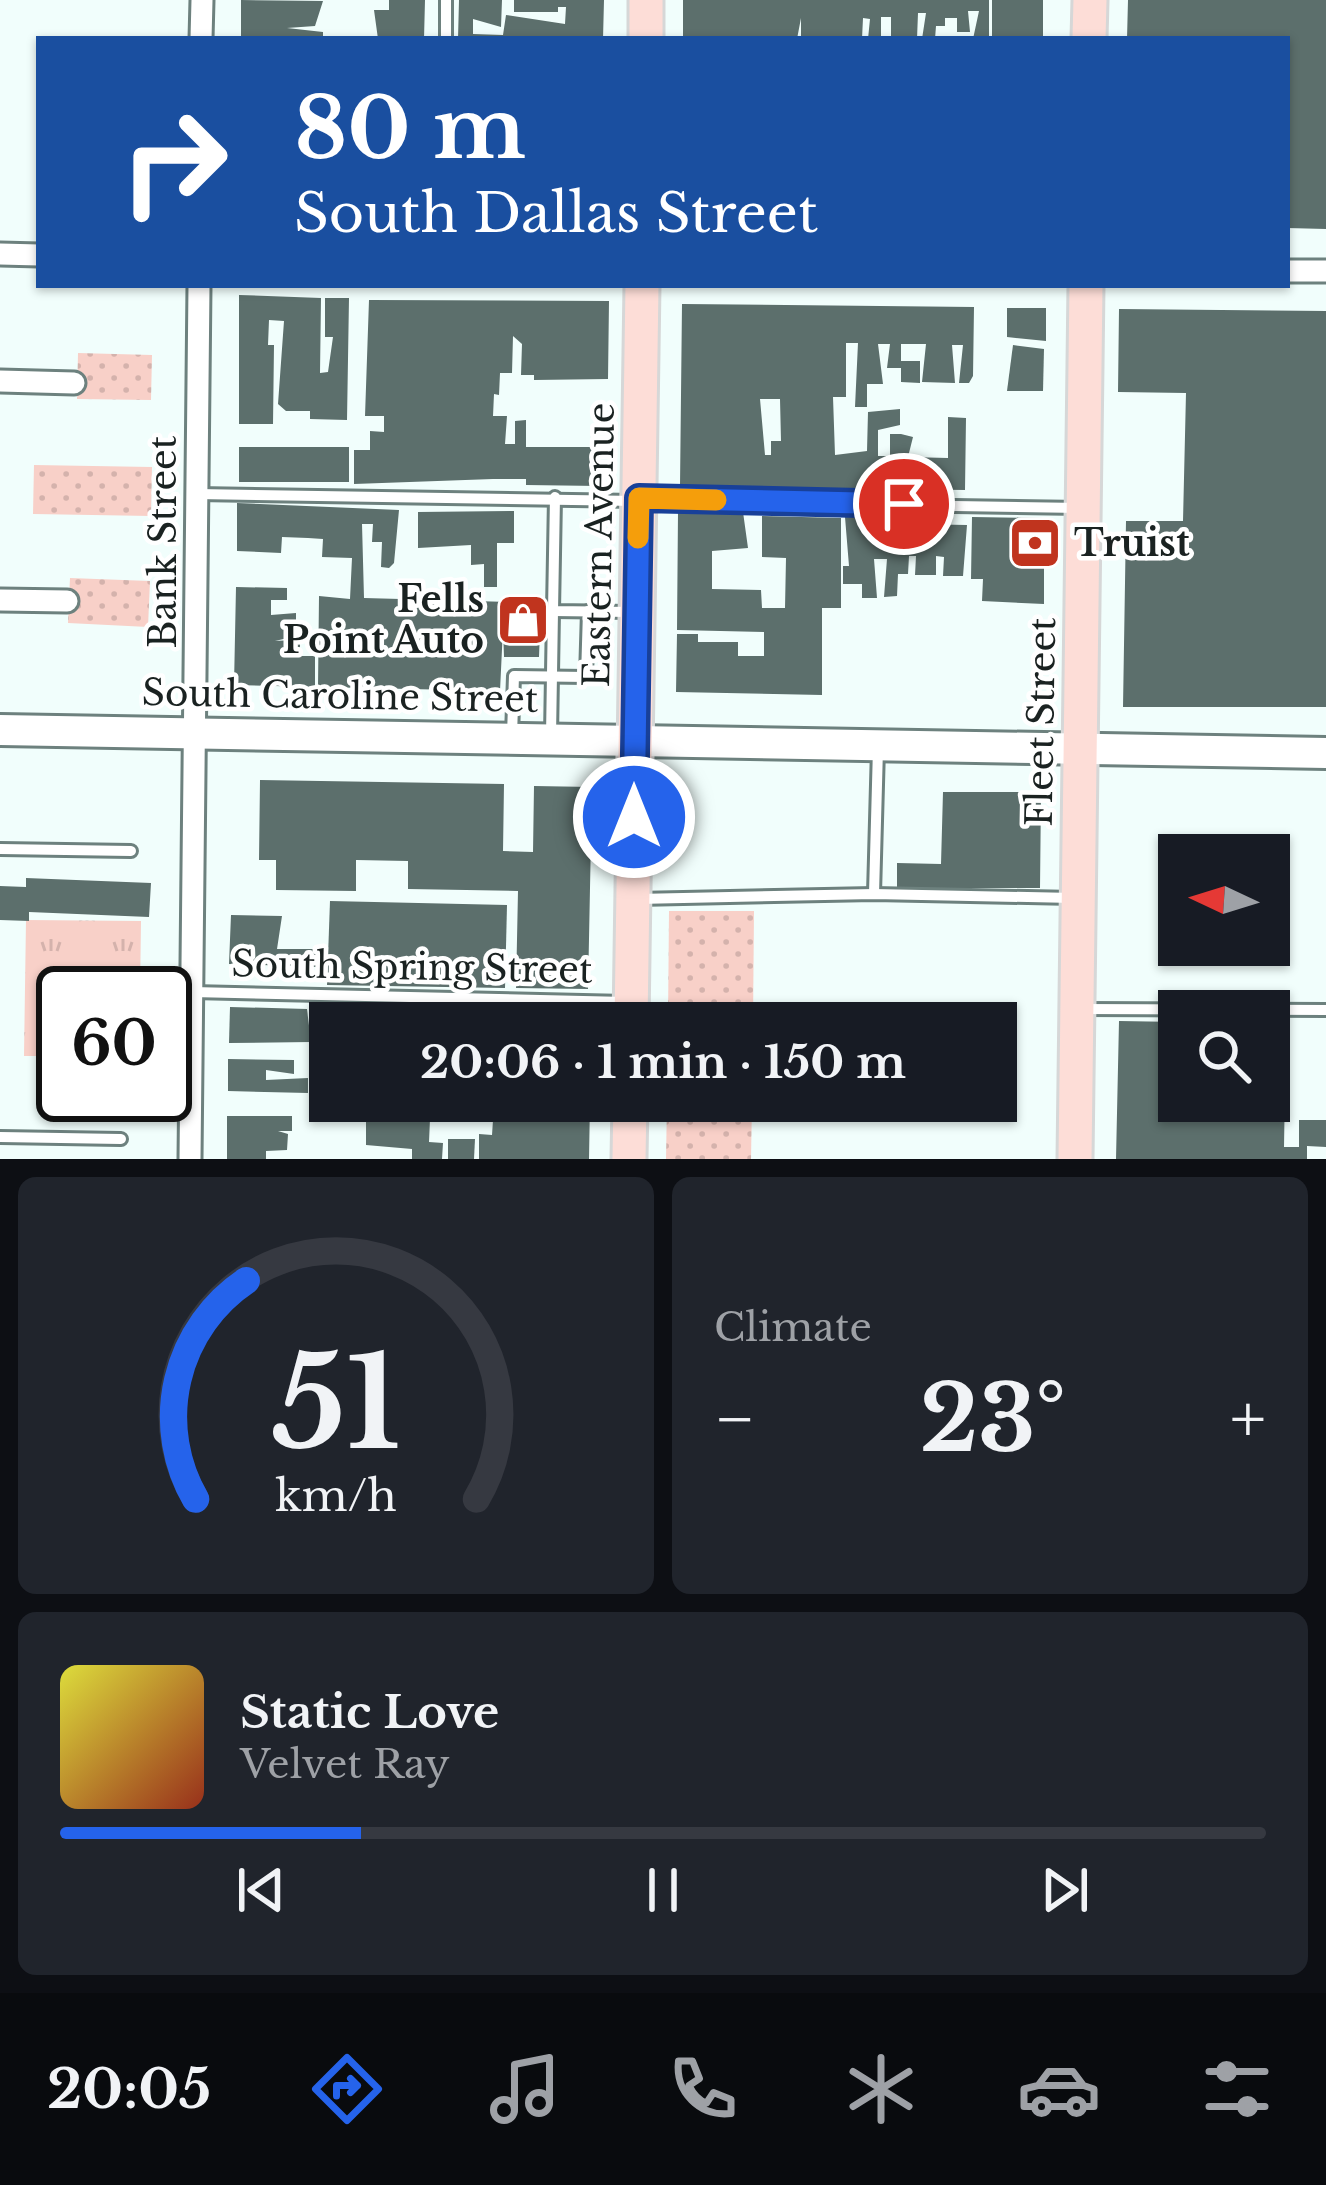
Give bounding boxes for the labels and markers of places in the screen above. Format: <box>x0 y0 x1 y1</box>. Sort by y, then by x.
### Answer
pin <box>853 453 955 555</box>
bank icon: Truist <box>1007 515 1063 571</box>
place label: Truist <box>1074 521 1190 566</box>
place label: Fells Point Auto <box>283 577 484 663</box>
shop icon: Fells Point Auto <box>495 592 551 648</box>

